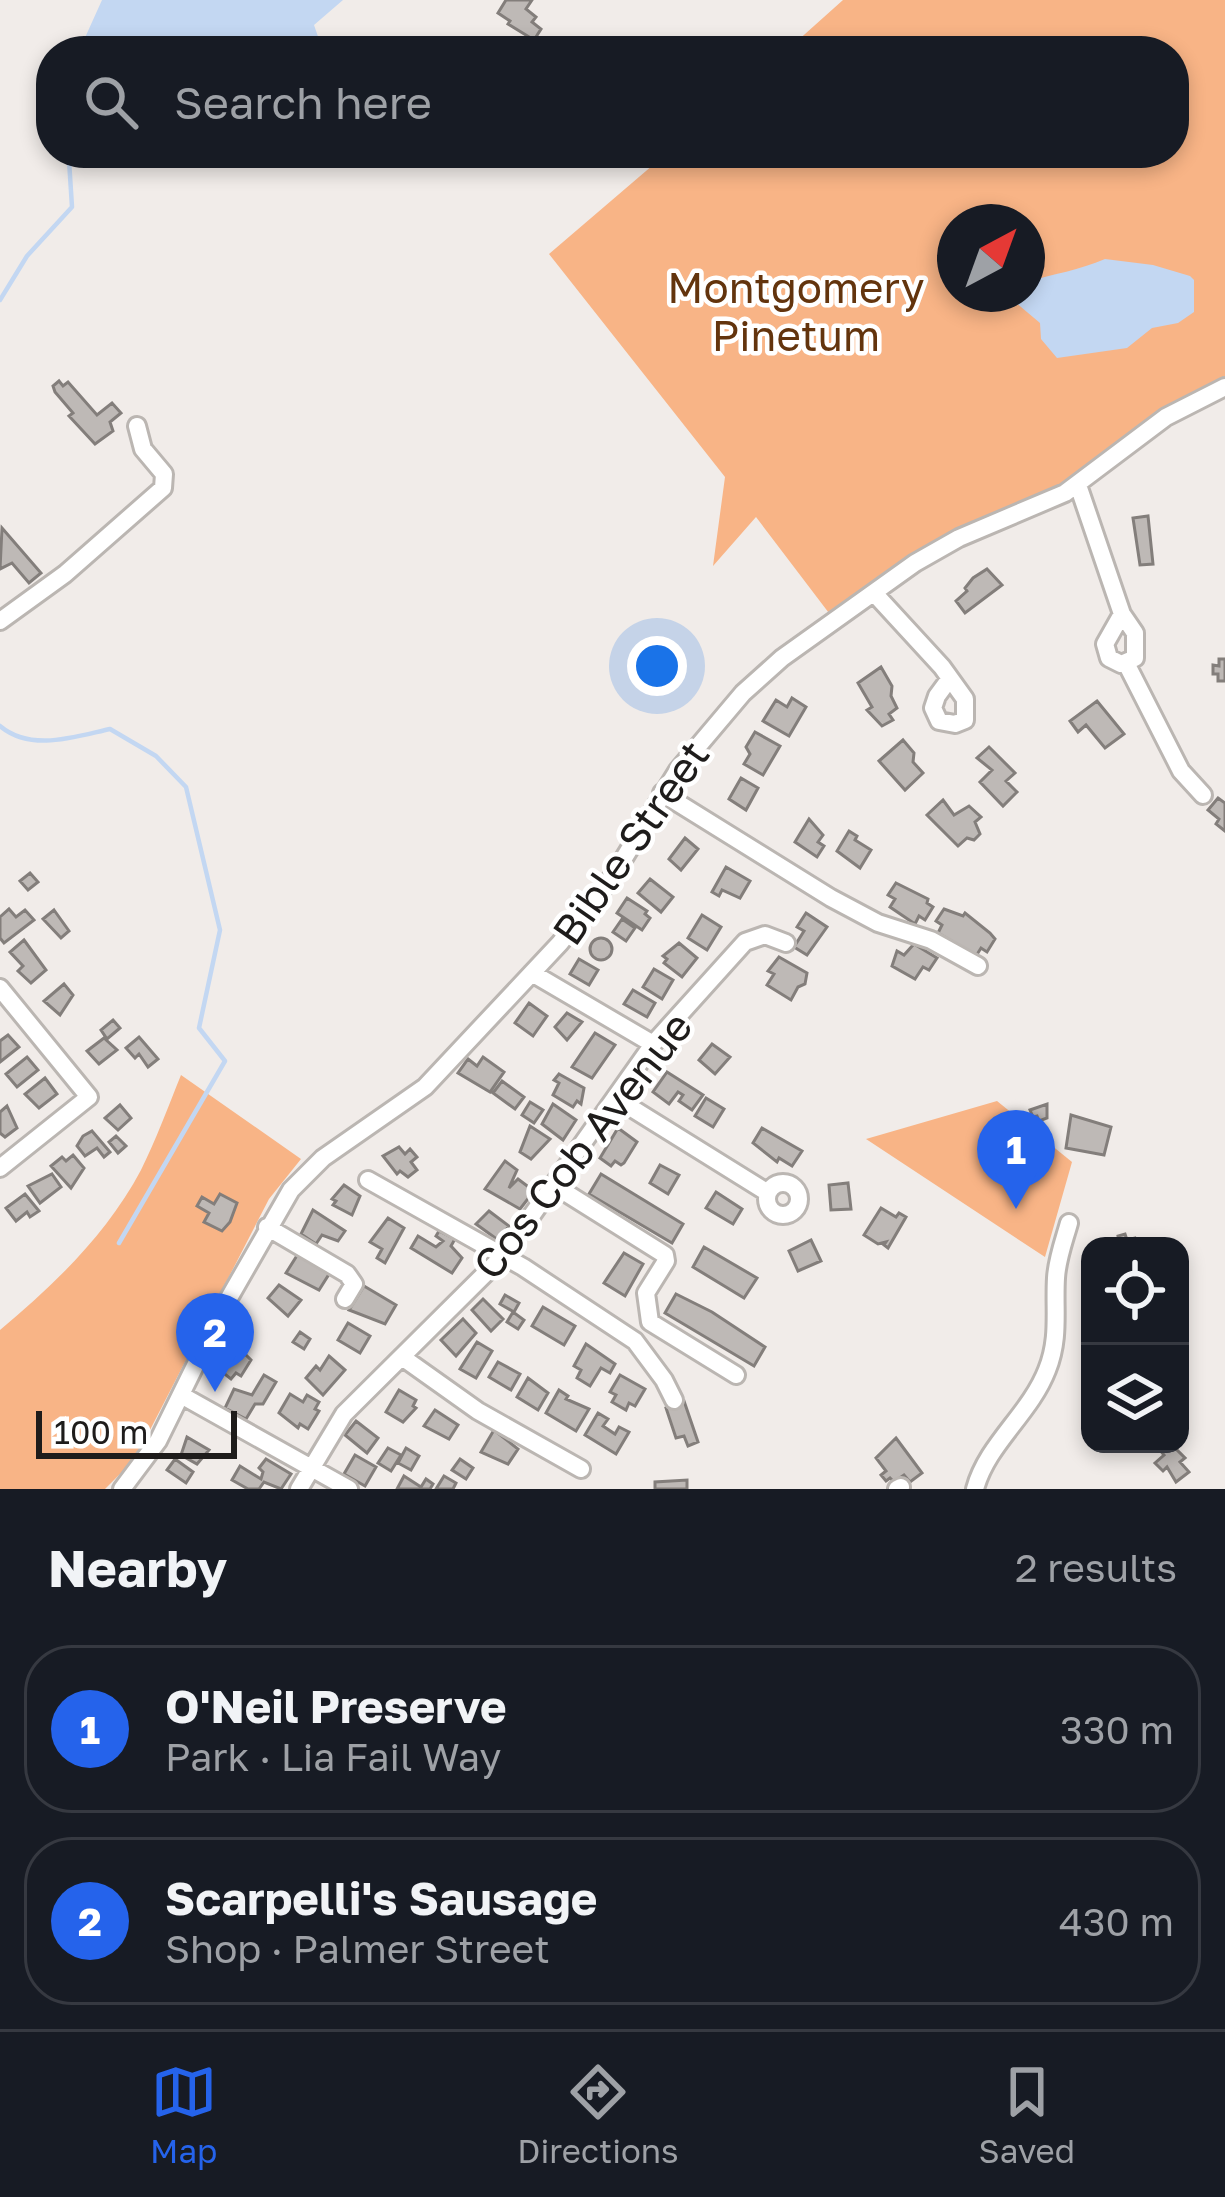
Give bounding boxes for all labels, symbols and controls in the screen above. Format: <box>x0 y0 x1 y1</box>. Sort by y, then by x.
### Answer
search box <box>36 36 1189 168</box>
icon: search <box>78 69 144 135</box>
text: Search here <box>174 75 432 129</box>
north arrow <box>937 204 1045 312</box>
park label: Montgomery Pinetum <box>667 262 925 360</box>
your location <box>627 636 687 696</box>
street label: Bible Street <box>541 730 719 954</box>
street label: Cos Cob Avenue <box>462 1002 702 1288</box>
pin: 1 <box>977 1110 1055 1209</box>
map controls <box>1081 1237 1189 1453</box>
button: locate <box>1081 1237 1189 1345</box>
pin: 2 <box>176 1293 254 1392</box>
button: layers <box>1081 1345 1189 1453</box>
scale bar <box>36 1405 237 1458</box>
text: 100 m <box>54 1412 148 1451</box>
text: Nearby <box>48 1537 227 1598</box>
text: 2 results <box>1015 1544 1177 1591</box>
text: O'Neil Preserve <box>165 1679 507 1733</box>
text: 1 <box>80 1706 100 1753</box>
text: 330 m <box>1060 1706 1174 1753</box>
text: Park · Lia Fail Way <box>165 1733 501 1780</box>
text: Scarpelli's Sausage <box>165 1871 597 1925</box>
text: 2 <box>78 1898 102 1945</box>
text: 430 m <box>1059 1898 1174 1945</box>
text: Shop · Palmer Street <box>165 1925 550 1972</box>
tab: Map <box>150 2059 217 2170</box>
tab: Directions <box>517 2059 679 2170</box>
tab: Saved <box>979 2059 1075 2170</box>

